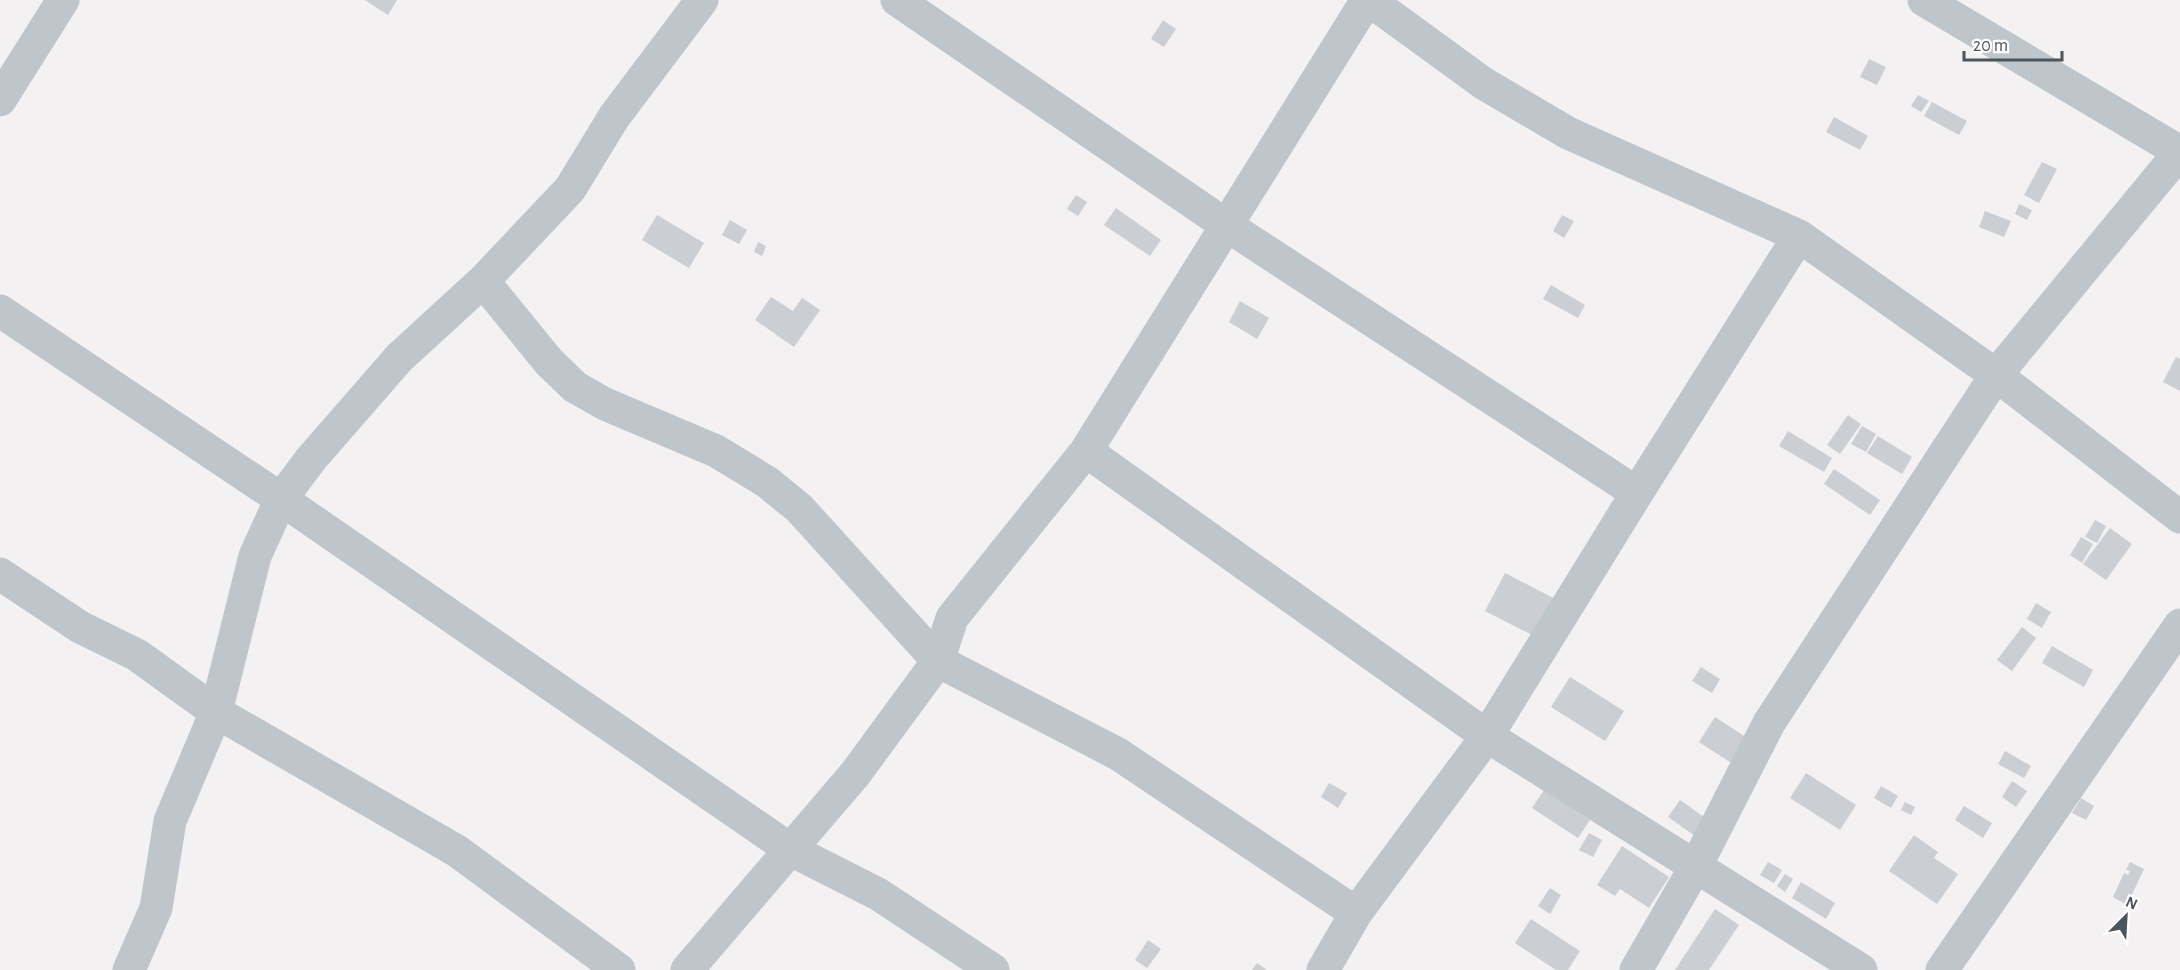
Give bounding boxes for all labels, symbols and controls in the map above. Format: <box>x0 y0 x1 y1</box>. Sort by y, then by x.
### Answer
scale bar <box>1964 24 2062 62</box>
text: 20 m <box>1973 37 2008 55</box>
north arrow <box>2096 886 2156 946</box>
text: N <box>2123 894 2140 913</box>

